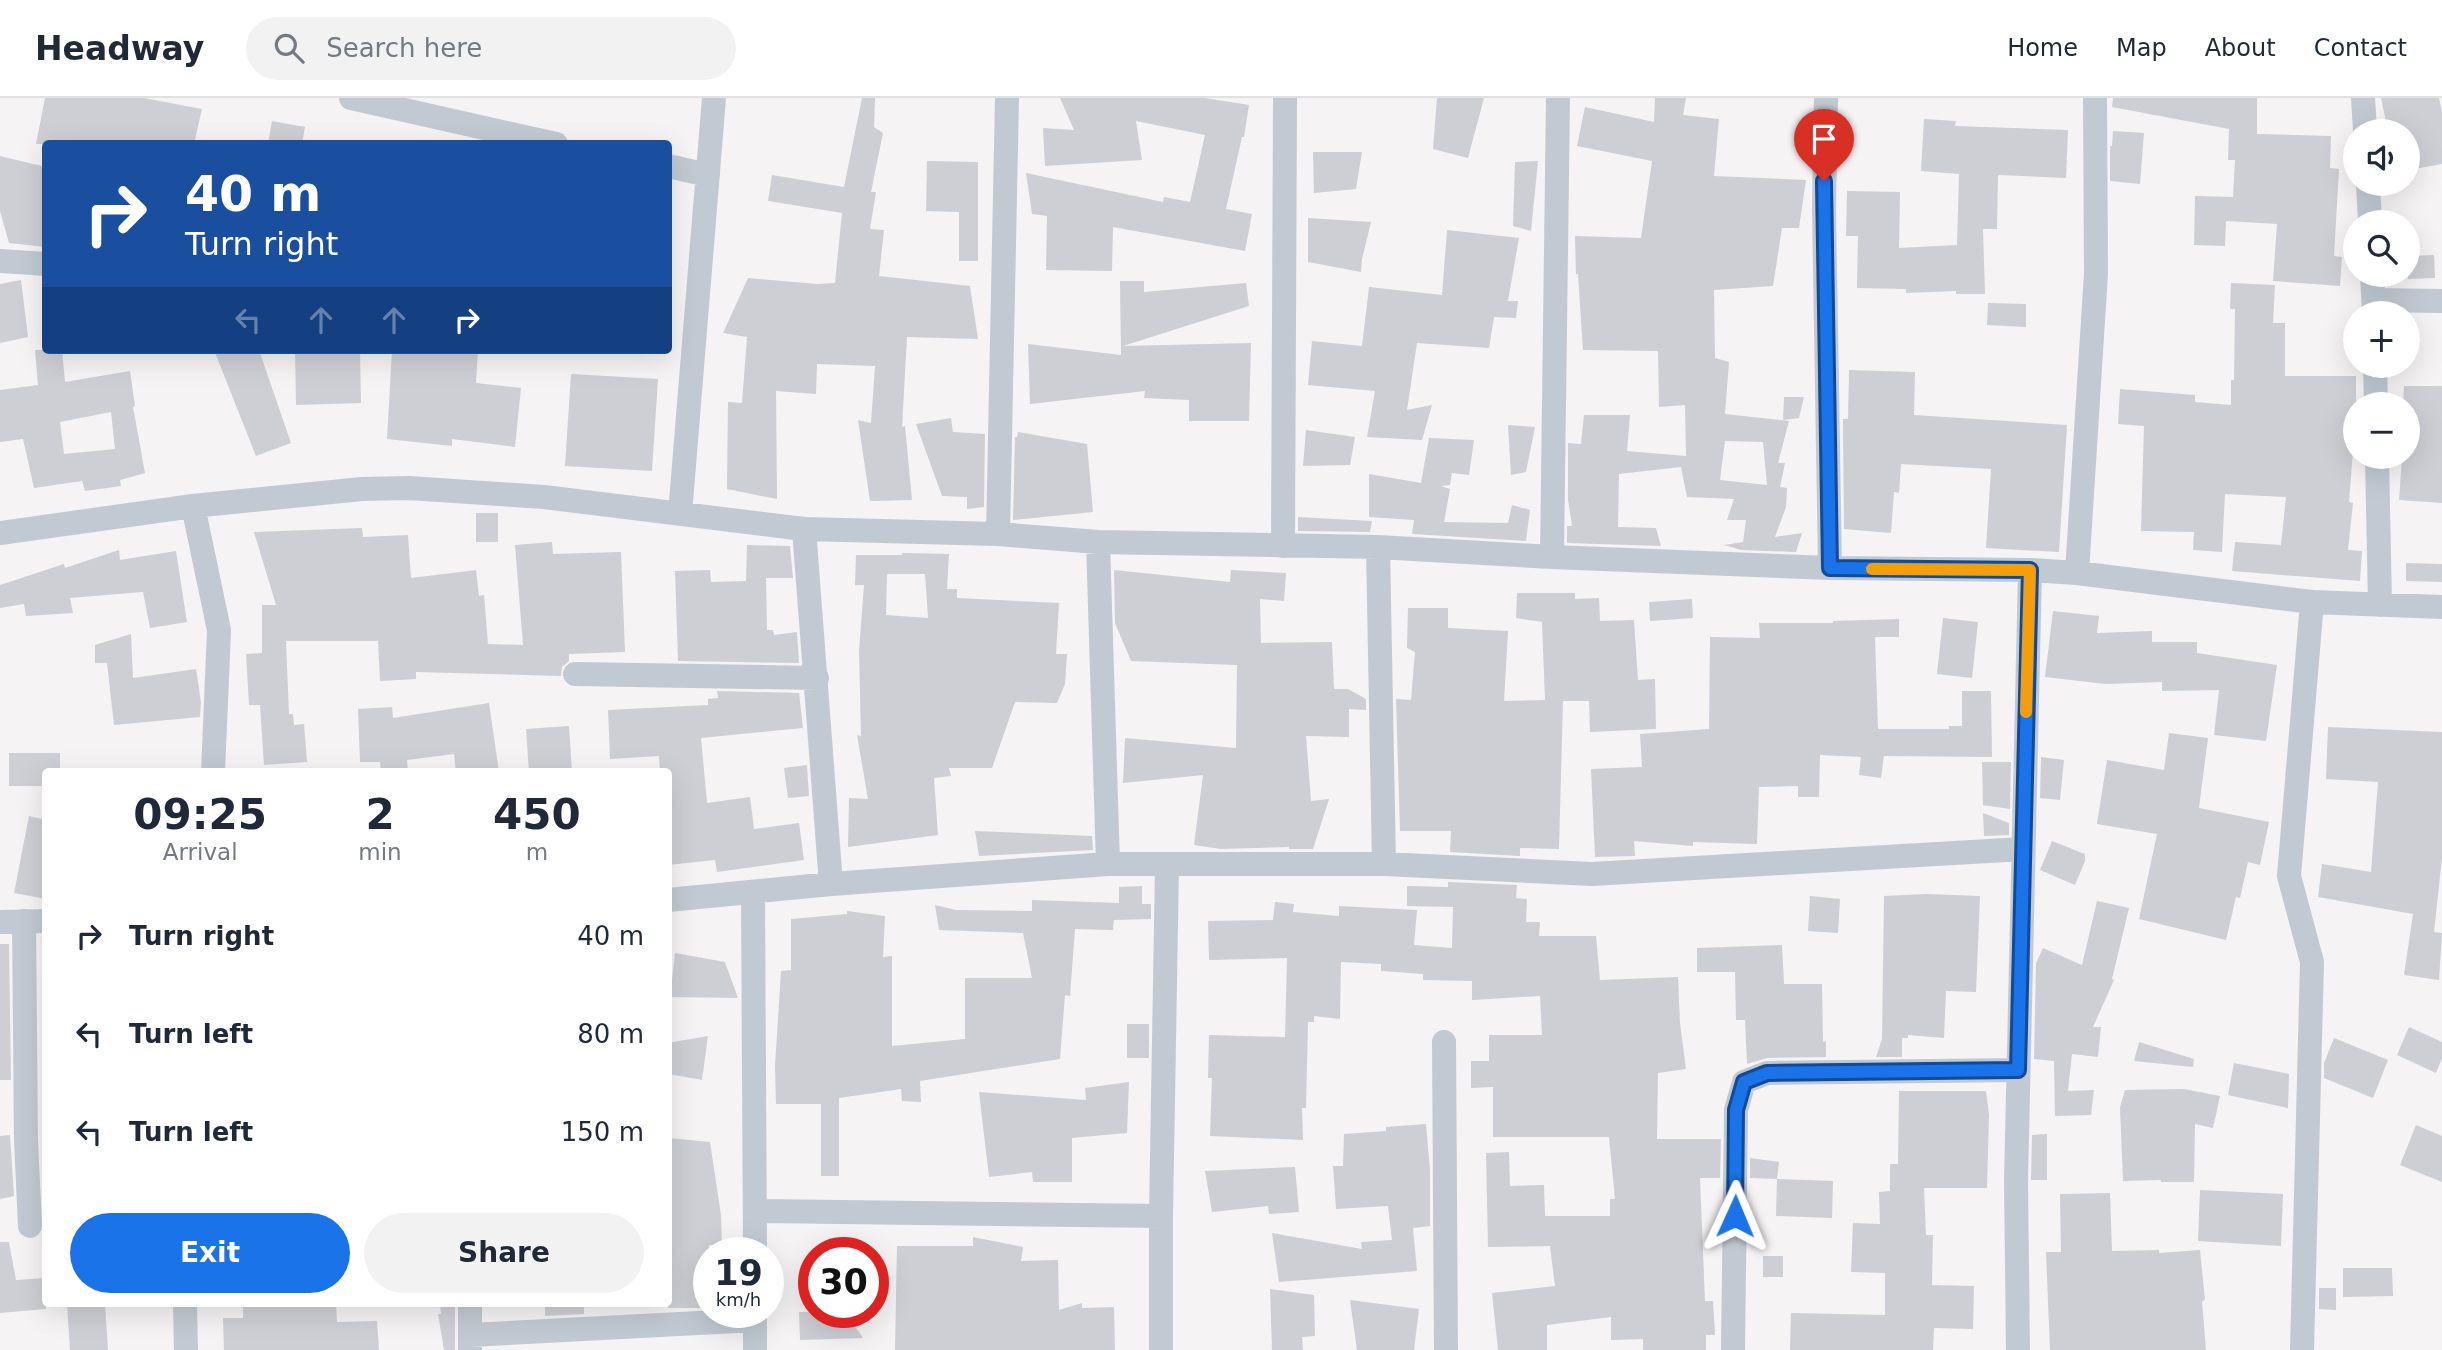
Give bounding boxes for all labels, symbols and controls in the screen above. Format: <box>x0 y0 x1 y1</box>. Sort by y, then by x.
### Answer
search box <box>246 17 736 80</box>
text: Headway <box>35 29 204 68</box>
icon: search <box>270 29 308 67</box>
text: Search here <box>326 33 482 63</box>
text: Home <box>2007 34 2078 62</box>
text: Map <box>2116 34 2167 62</box>
text: About <box>2205 34 2276 62</box>
text: Contact <box>2314 34 2407 62</box>
pin <box>1794 109 1854 181</box>
map controls <box>2343 119 2420 469</box>
button: sound <box>2343 119 2420 196</box>
icon: arrive <box>1805 120 1843 158</box>
text: 40 m <box>185 166 321 223</box>
icon: right <box>70 168 161 259</box>
button: search <box>2343 210 2420 287</box>
text: Turn right <box>185 225 338 263</box>
icon: left <box>229 301 267 339</box>
icon: ahead <box>302 301 340 339</box>
icon: ahead <box>375 301 413 339</box>
icon: right <box>448 301 486 339</box>
button: + <box>2343 301 2420 378</box>
button: − <box>2343 392 2420 469</box>
text: 09:25 <box>133 790 267 839</box>
text: 2 <box>365 790 395 839</box>
text: 450 <box>493 790 581 839</box>
text: Arrival <box>163 839 238 865</box>
text: min <box>358 839 402 865</box>
text: m <box>526 839 548 865</box>
icon: right <box>70 917 108 955</box>
text: Turn right <box>129 921 274 951</box>
text: 40 m <box>577 921 644 951</box>
icon: left <box>70 1015 108 1053</box>
text: Turn left <box>129 1019 253 1049</box>
text: 80 m <box>577 1019 644 1049</box>
icon: left <box>70 1113 108 1151</box>
text: Turn left <box>129 1117 253 1147</box>
text: 150 m <box>561 1117 644 1147</box>
position arrow <box>1698 1179 1772 1253</box>
button: Exit <box>70 1213 350 1293</box>
button: Share <box>364 1213 644 1293</box>
speed limit sign: 30 <box>798 1237 889 1328</box>
text: 19 <box>714 1253 763 1293</box>
text: km/h <box>716 1289 761 1310</box>

